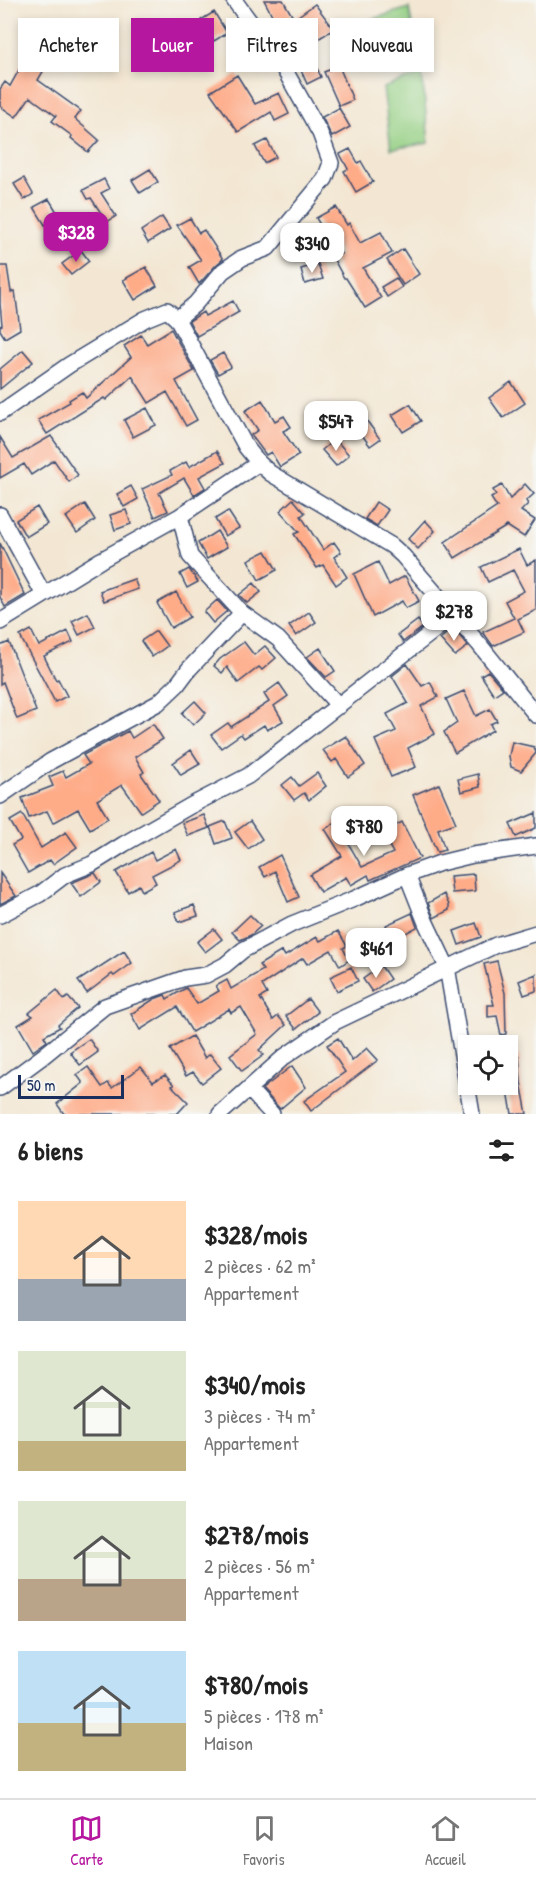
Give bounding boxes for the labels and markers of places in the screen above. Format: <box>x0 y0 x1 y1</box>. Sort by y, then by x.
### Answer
pin: $328 <box>40 212 112 263</box>
pin: $340 <box>276 223 348 274</box>
pin: $547 <box>300 401 372 452</box>
pin: $278 <box>418 591 490 642</box>
pin: $780 <box>328 806 400 857</box>
pin: $461 <box>340 928 412 979</box>

